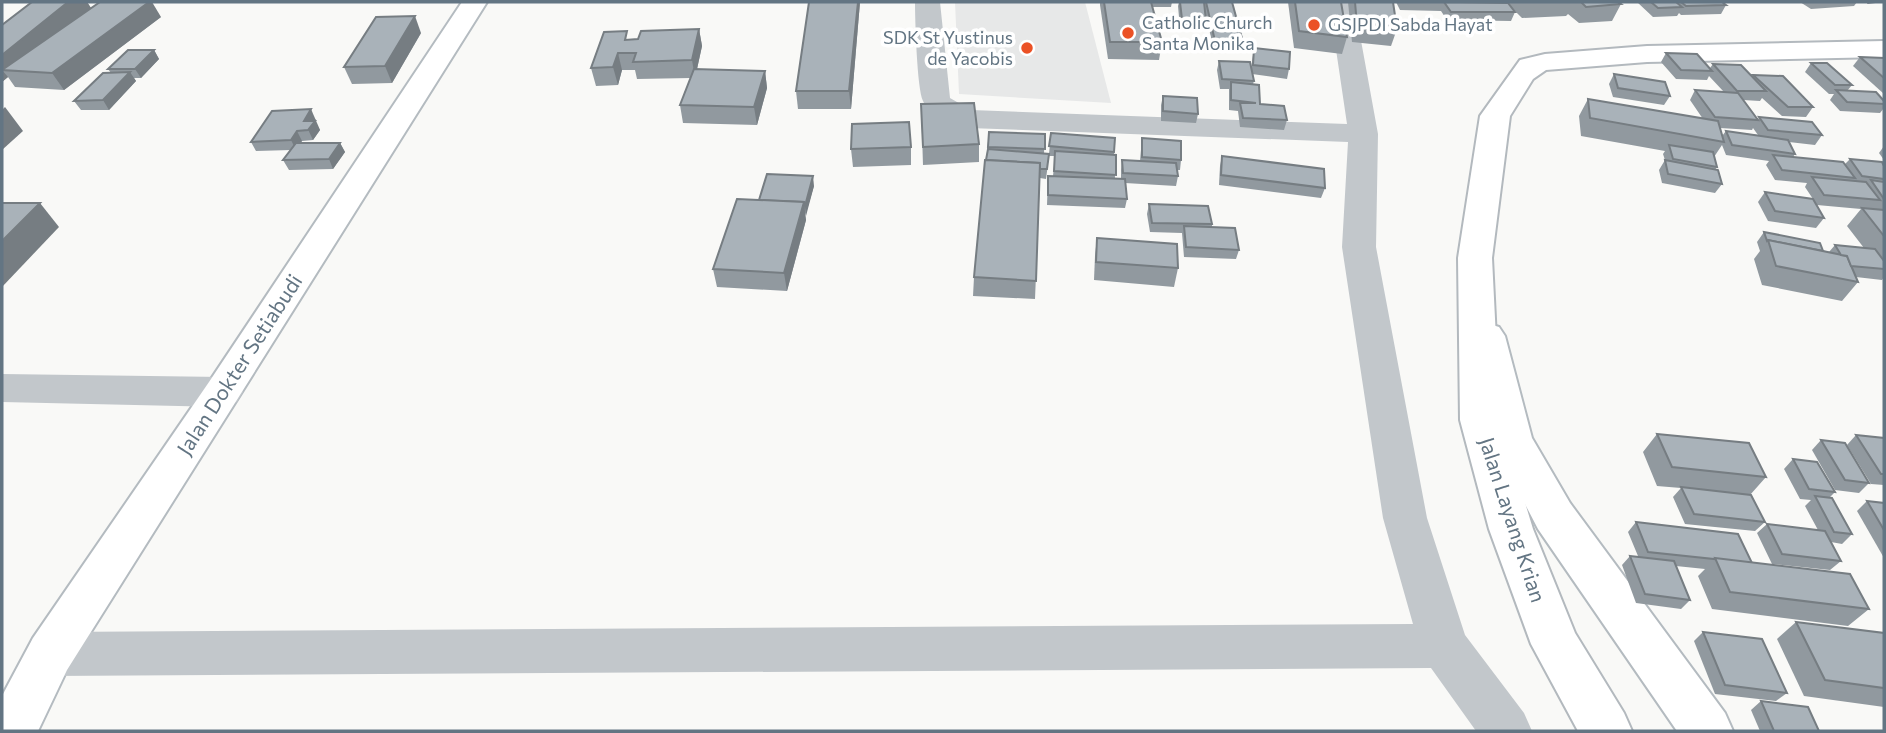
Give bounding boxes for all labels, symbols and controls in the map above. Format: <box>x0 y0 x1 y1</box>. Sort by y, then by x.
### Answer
place label: Catholic Church Santa Monika <box>1142 11 1273 54</box>
place label: GSJPDI Sabda Hayat <box>1328 13 1493 35</box>
marker: GSJPDI Sabda Hayat <box>1306 17 1322 33</box>
marker: Catholic Church Santa Monika <box>1120 25 1136 41</box>
place label: SDK St Yustinus de Yacobis <box>883 26 1013 69</box>
marker: SDK St Yustinus de Yacobis <box>1019 40 1035 56</box>
street label: Jalan Dokter Setiabudi <box>171 269 307 459</box>
street label: Jalan Layang Krian <box>1475 434 1552 605</box>

